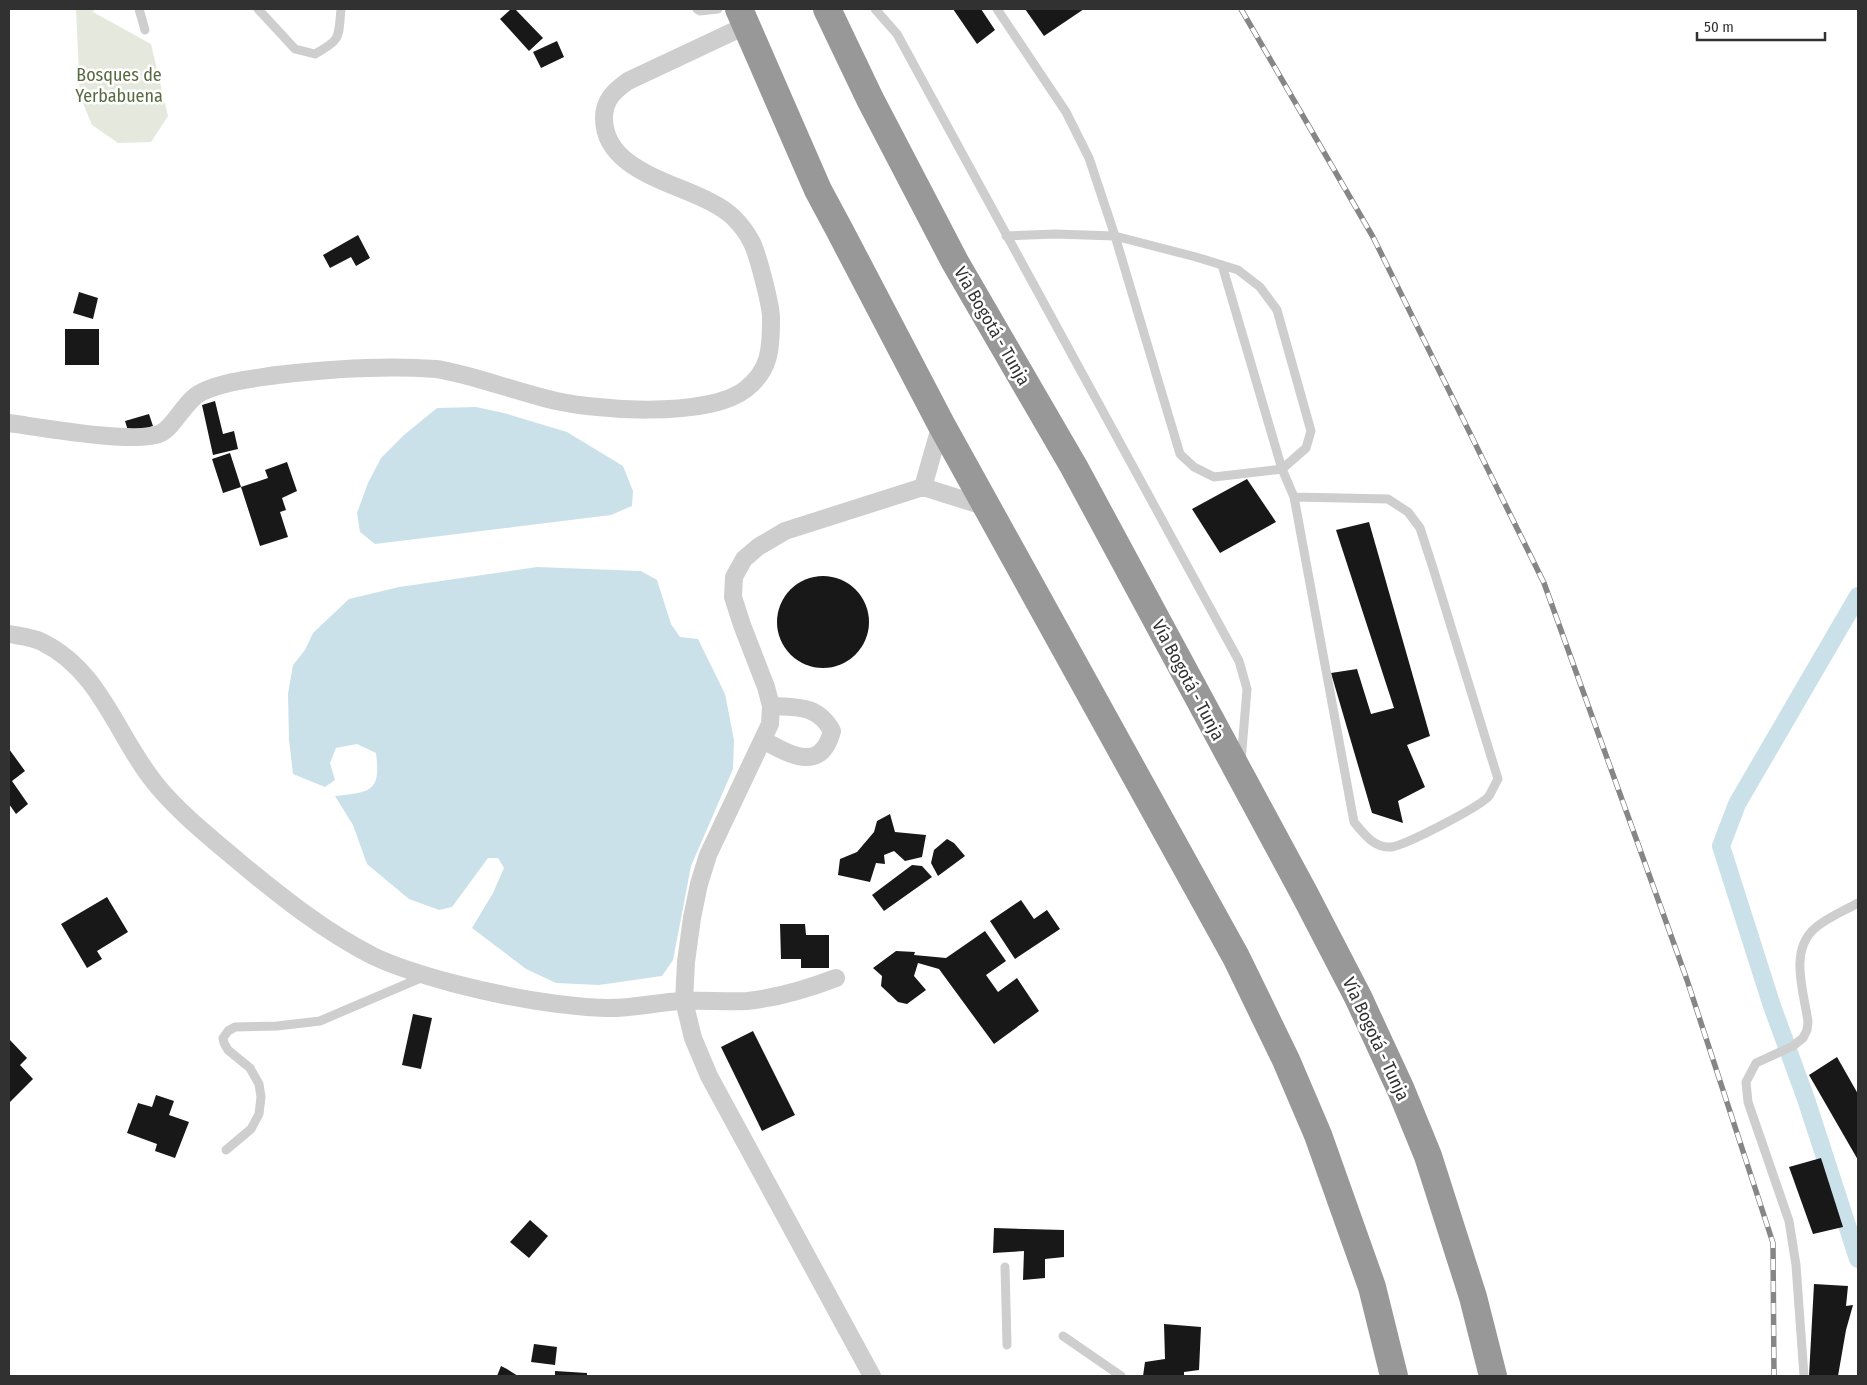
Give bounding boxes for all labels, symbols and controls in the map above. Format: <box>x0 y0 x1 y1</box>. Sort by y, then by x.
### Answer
scale bar <box>1697 10 1824 42</box>
text: 50 m <box>1704 18 1734 36</box>
park label: Bosques de Yerbabuena <box>75 64 163 107</box>
street label: Vía Bogotá - Tunja <box>949 263 1035 389</box>
street label: Vía Bogotá - Tunja <box>1147 616 1229 744</box>
street label: Vía Bogotá - Tunja <box>1338 974 1414 1104</box>

